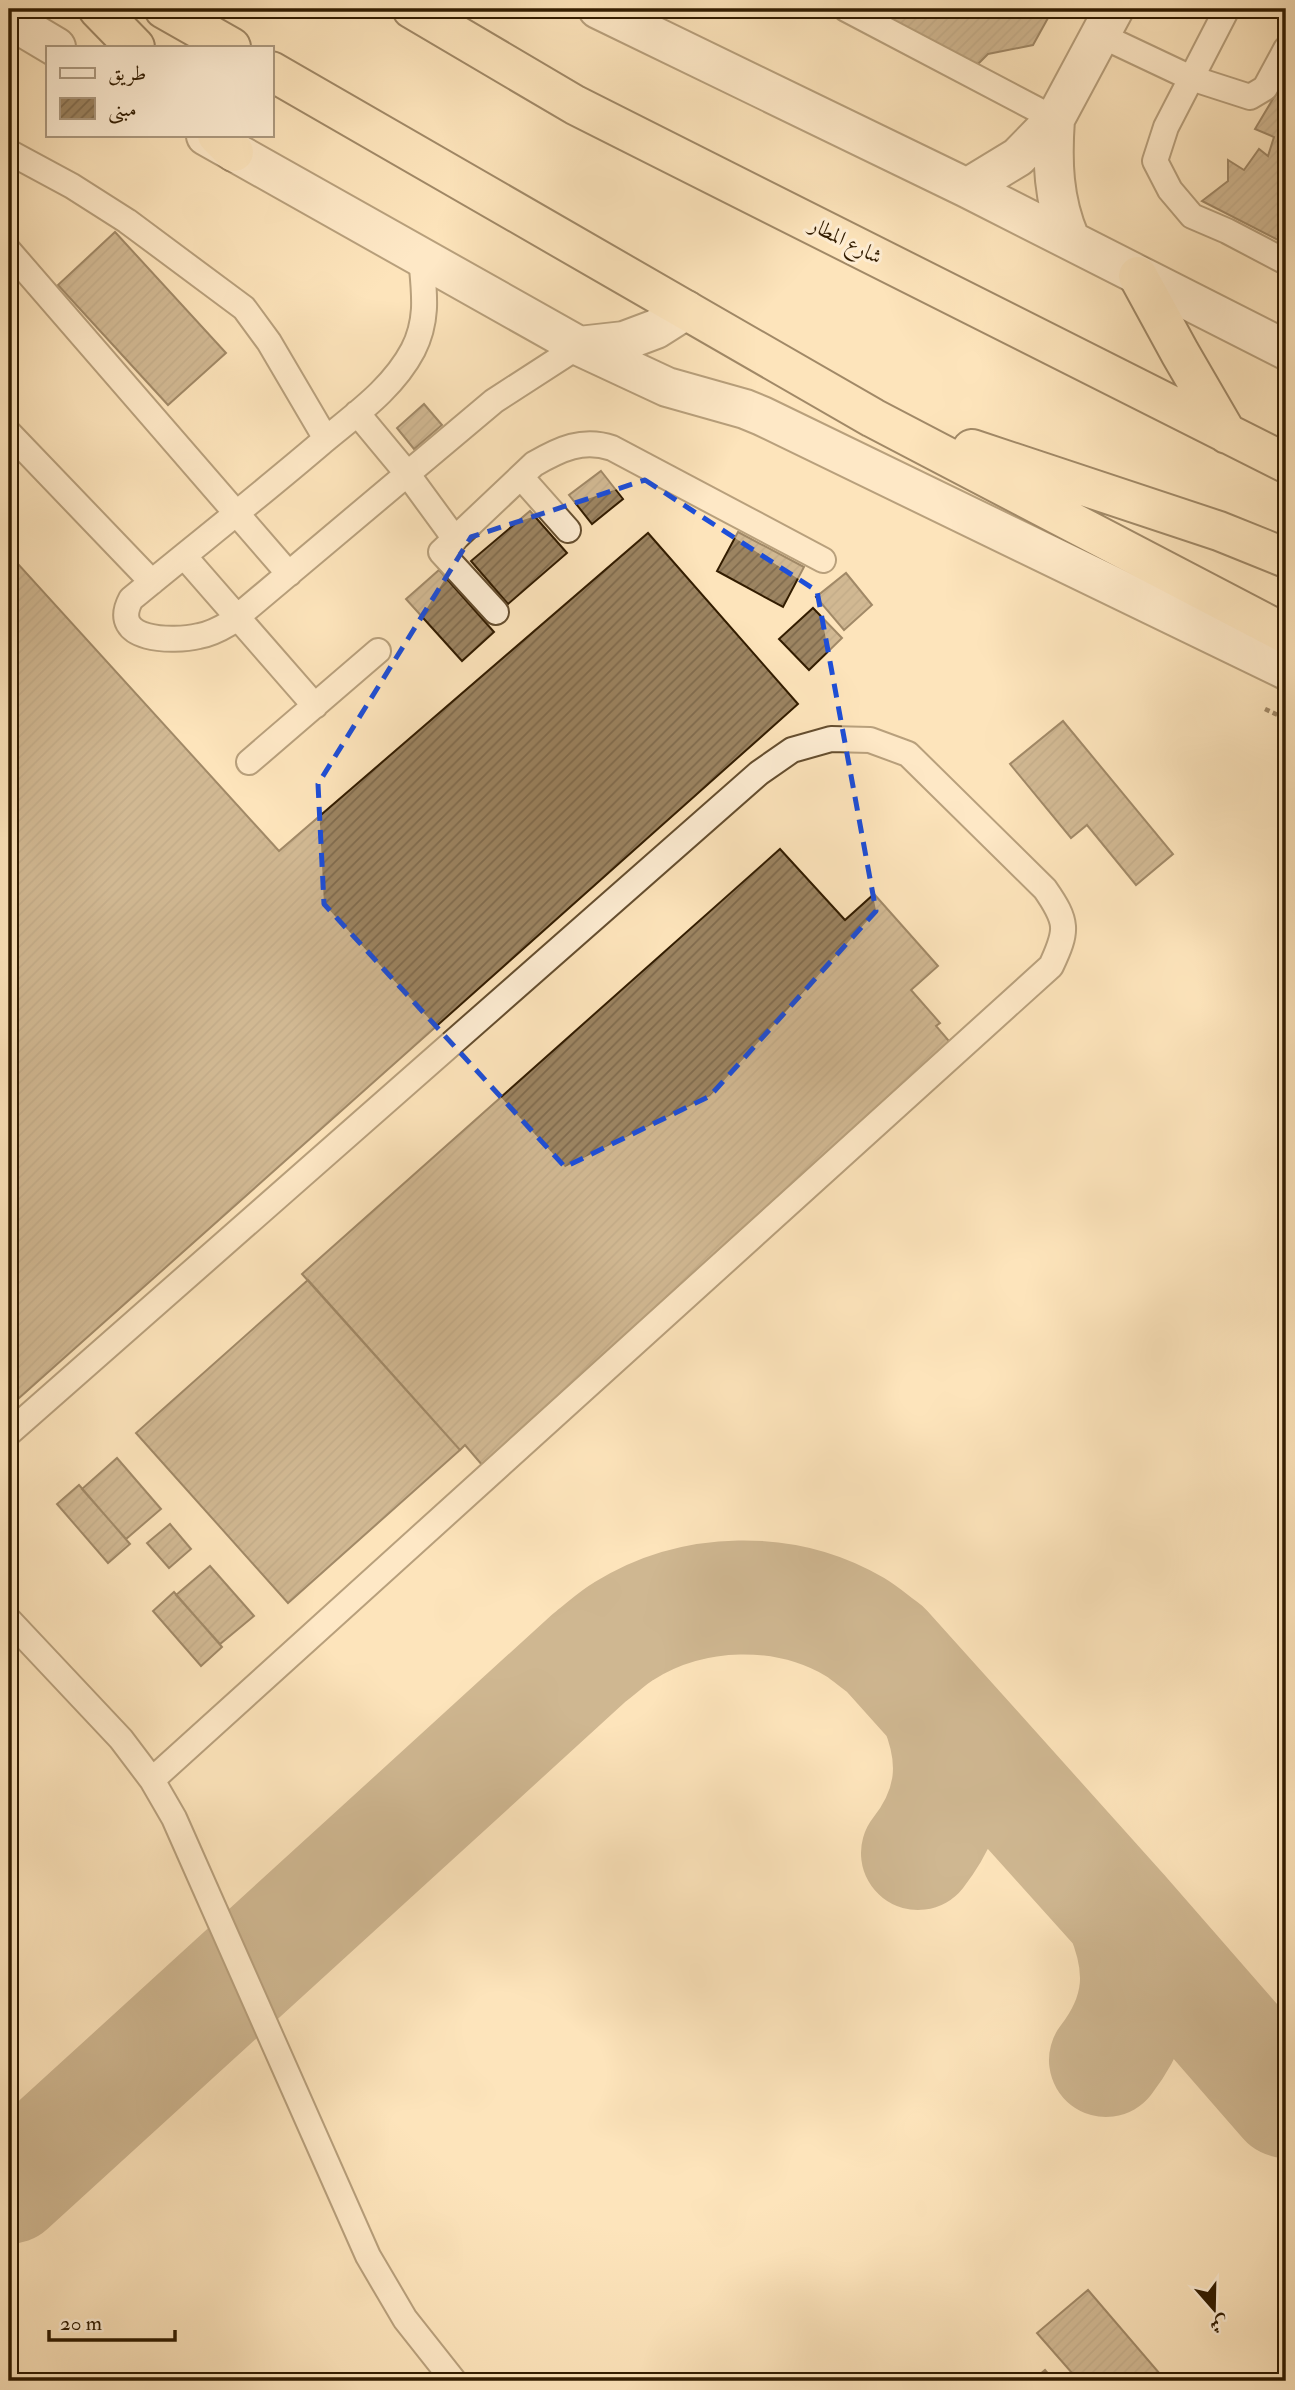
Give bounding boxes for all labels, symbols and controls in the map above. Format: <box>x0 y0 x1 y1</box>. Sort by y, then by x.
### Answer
legend <box>46 46 273 136</box>
text: طريق <box>108 60 146 87</box>
text: مبنى <box>108 96 137 124</box>
street label: شارع المطار <box>802 210 887 274</box>
north arrow <box>1180 2274 1250 2344</box>
scale bar <box>49 2299 175 2343</box>
text: 20 m <box>60 2310 102 2337</box>
text: ش <box>1207 2310 1232 2339</box>

